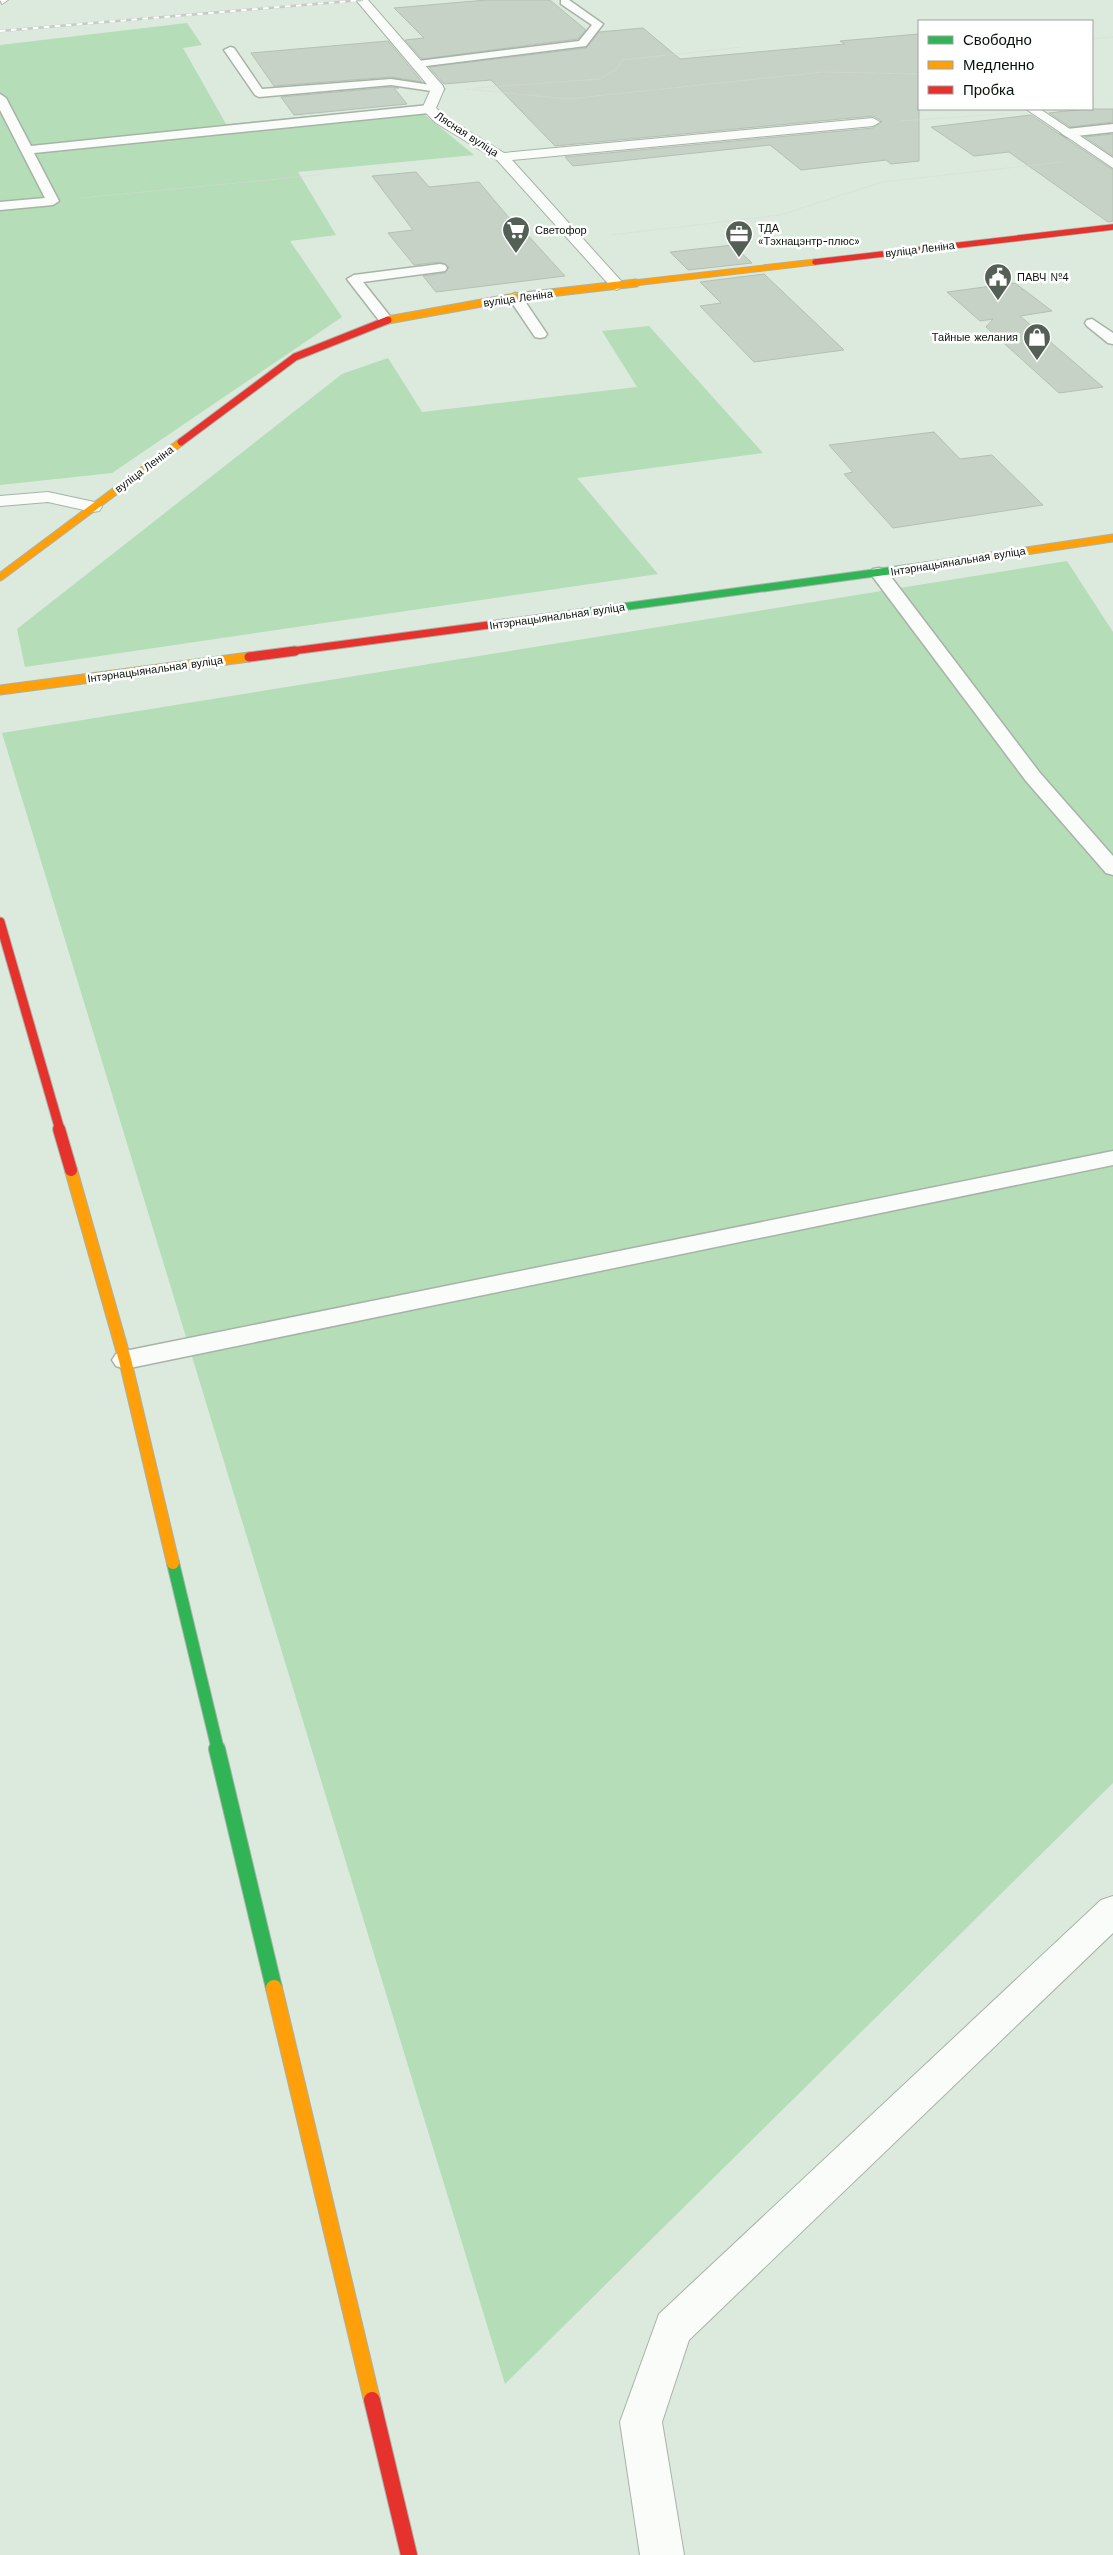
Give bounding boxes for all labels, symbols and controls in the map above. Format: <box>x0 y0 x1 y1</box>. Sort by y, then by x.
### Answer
legend <box>918 20 1093 110</box>
text: Свободно <box>963 31 1032 49</box>
text: Медленно <box>963 56 1034 74</box>
text: Пробка <box>963 81 1015 99</box>
street label: Лясная вуліца <box>433 109 501 160</box>
supermarket icon: Светофор <box>501 215 531 254</box>
office icon: ТДА «Тэхнацэнтр-плюс» <box>724 219 754 258</box>
place label: ТДА «Тэхнацэнтр-плюс» <box>758 222 860 248</box>
place label: Светофор <box>535 224 587 237</box>
street label: вуліца Леніна <box>885 239 956 260</box>
public building icon: ПАВЧ №4 <box>983 262 1013 301</box>
place label: ПАВЧ №4 <box>1017 271 1069 284</box>
street label: вуліца Леніна <box>483 287 554 310</box>
shop icon: Тайные желания <box>1022 322 1052 361</box>
place label: Тайные желания <box>932 331 1018 344</box>
street label: вуліца Леніна <box>112 443 177 496</box>
street label: Інтэрнацыянальная вуліца <box>890 544 1027 579</box>
street label: Інтэрнацыянальная вуліца <box>489 600 626 632</box>
street label: Інтэрнацыянальная вуліца <box>87 653 224 685</box>

